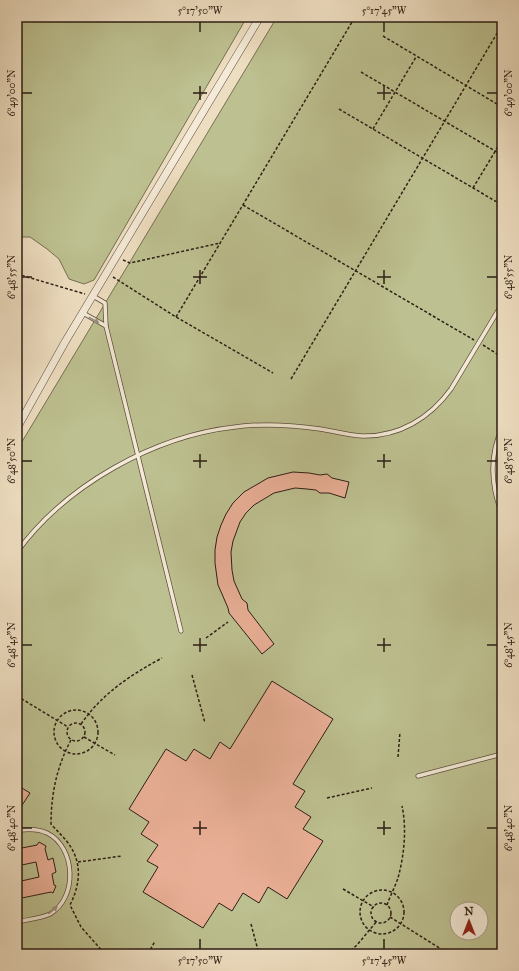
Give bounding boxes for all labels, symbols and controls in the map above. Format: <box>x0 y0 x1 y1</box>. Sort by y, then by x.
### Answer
text: 5°17'50"W <box>178 5 223 17</box>
text: 5°17'45"W <box>362 5 407 17</box>
text: 6°49'00"N <box>6 69 18 116</box>
text: 6°49'00"N <box>503 69 515 116</box>
text: 6°48'55"N <box>6 254 18 299</box>
text: 6°48'55"N <box>503 254 515 299</box>
one-way arrow <box>88 316 100 323</box>
text: 6°48'50"N <box>6 438 18 484</box>
text: 6°48'50"N <box>503 438 515 484</box>
text: 6°48'45"N <box>6 622 18 668</box>
text: 6°48'45"N <box>503 622 515 668</box>
text: 6°48'40"N <box>6 804 18 851</box>
text: 6°48'40"N <box>503 804 515 851</box>
north arrow <box>449 901 489 941</box>
one-way arrow <box>48 905 59 914</box>
text: N <box>464 905 474 918</box>
text: 5°17'50"W <box>178 955 223 967</box>
text: 5°17'45"W <box>362 955 407 967</box>

